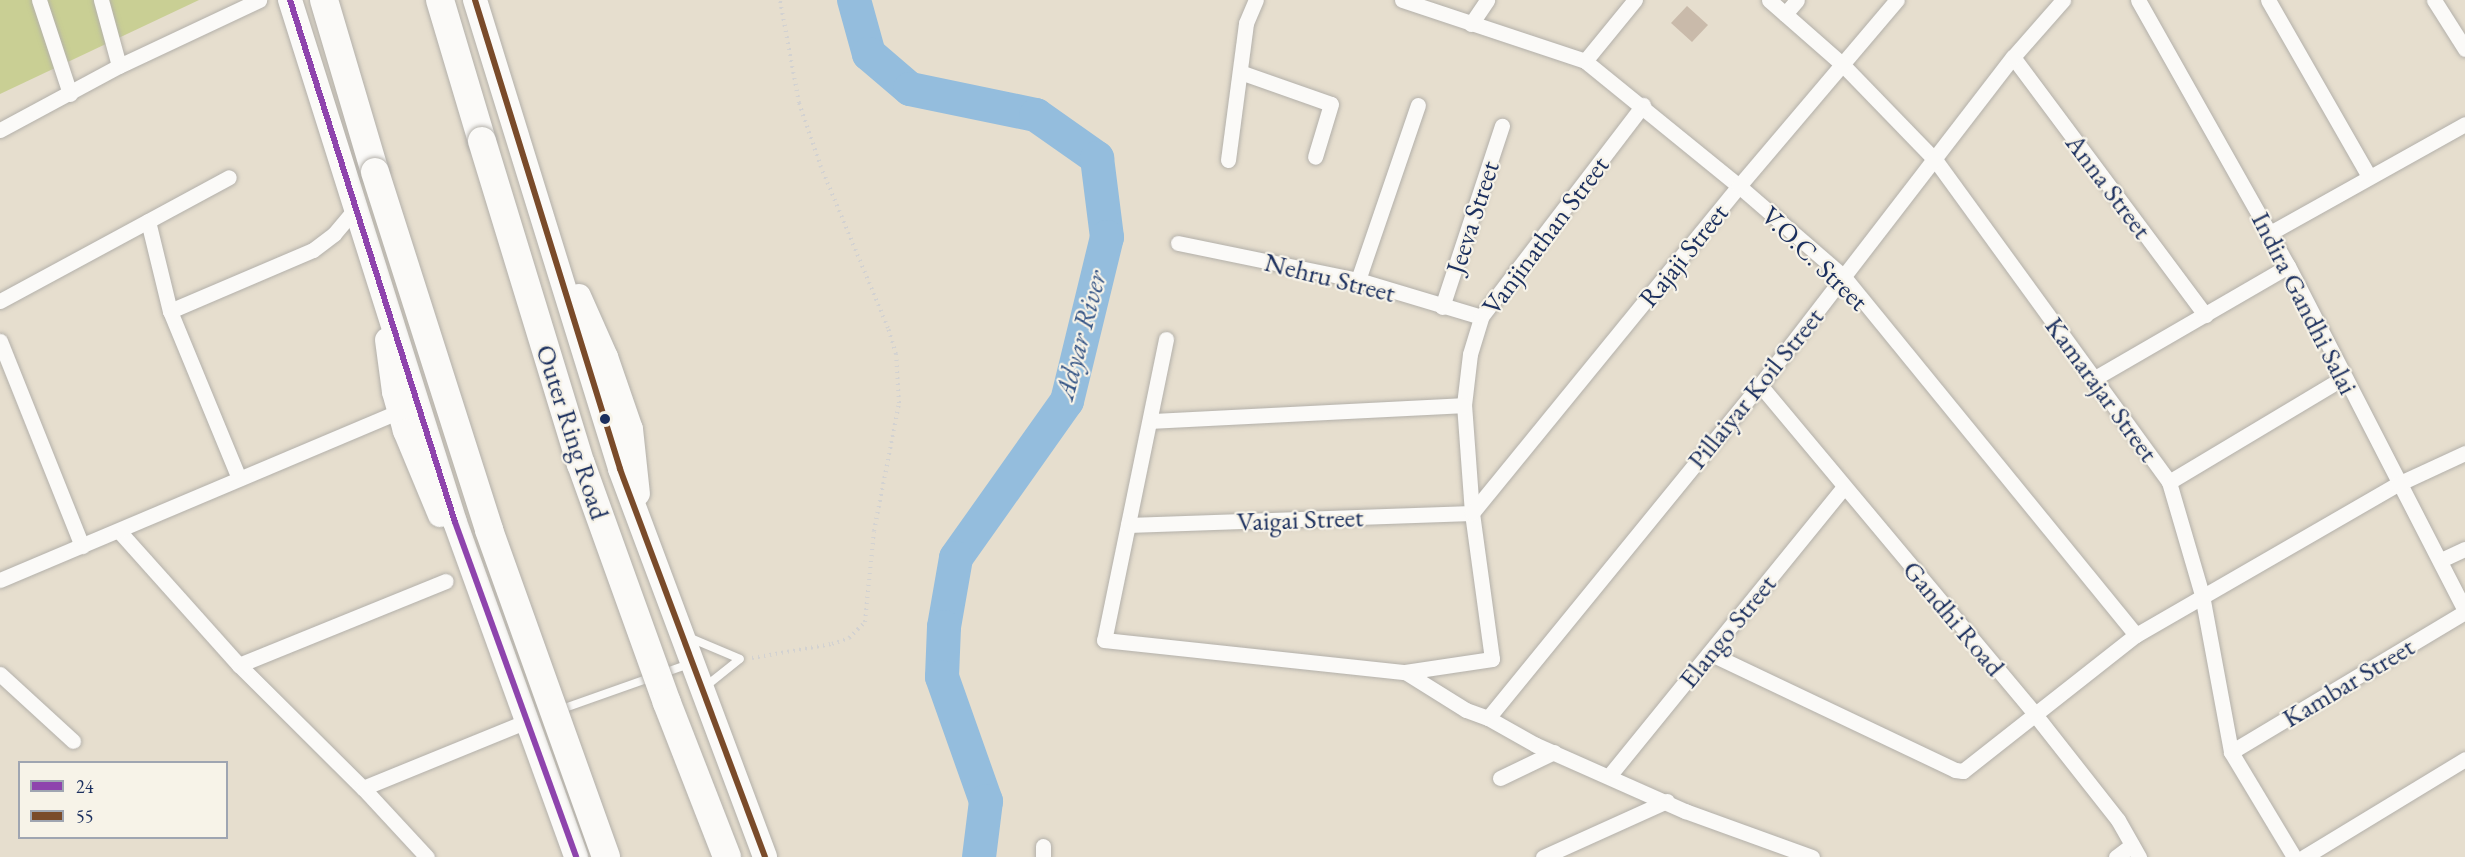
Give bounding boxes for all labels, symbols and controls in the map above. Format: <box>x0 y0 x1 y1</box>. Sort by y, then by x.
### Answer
street label: Anna Street <box>2059 127 2159 245</box>
street label: Vanjinathan Street <box>1475 149 1615 321</box>
street label: Jeeva Street <box>1439 156 1505 278</box>
street label: Rajaji Street <box>1631 197 1735 313</box>
street label: V.O.C. Street <box>1755 199 1875 317</box>
street label: Indira Gandhi Salai <box>2245 206 2365 400</box>
street label: Nehru Street <box>1261 245 1399 309</box>
water label: Adyar River <box>1047 267 1113 403</box>
street label: Pillaiyar Koil Street <box>1680 301 1830 475</box>
street label: Kamarajar Street <box>2039 310 2165 468</box>
street label: Outer Ring Road <box>529 340 617 524</box>
unlabelled marker <box>599 413 611 425</box>
street label: Vaigai Street <box>1236 501 1364 537</box>
street label: Gandhi Road <box>1896 554 2012 682</box>
street label: Elango Street <box>1671 568 1783 694</box>
street label: Kambar Street <box>2276 630 2420 734</box>
legend <box>18 761 228 839</box>
text: 24 <box>76 775 93 798</box>
text: 55 <box>76 805 93 828</box>

